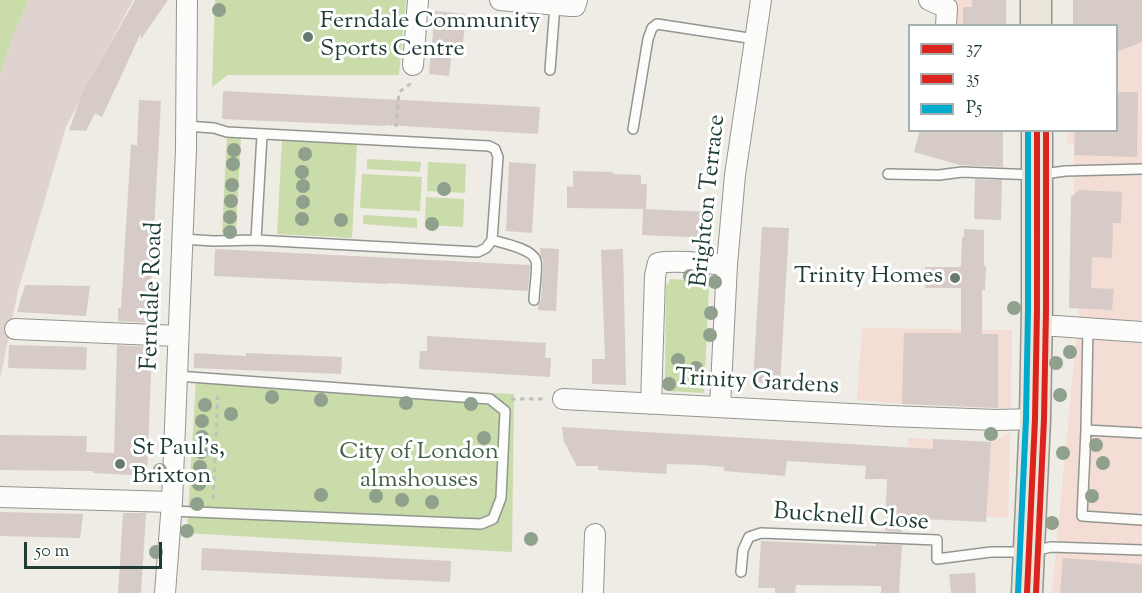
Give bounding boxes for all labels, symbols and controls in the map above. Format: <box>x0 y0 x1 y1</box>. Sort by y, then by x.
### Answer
place label: Ferndale Community Sports Centre <box>320 9 541 65</box>
legend <box>908 24 1118 132</box>
marker: Ferndale Community Sports Centre <box>301 30 315 44</box>
text: 37 <box>966 36 982 62</box>
text: 35 <box>966 66 979 92</box>
text: P5 <box>966 96 982 122</box>
street label: Brighton Terrace <box>687 113 733 289</box>
street label: Ferndale Road <box>137 221 171 371</box>
place label: Trinity Homes <box>794 264 943 292</box>
marker: Trinity Homes <box>948 271 962 285</box>
street label: Trinity Gardens <box>674 365 840 403</box>
place label: St Paul's, Brixton <box>132 436 225 492</box>
park label: City of London almshouses <box>339 440 499 496</box>
marker: St Paul's, Brixton <box>113 457 127 471</box>
street label: Bucknell Close <box>772 499 930 539</box>
scale bar <box>27 530 165 568</box>
text: 50 m <box>35 539 69 565</box>

